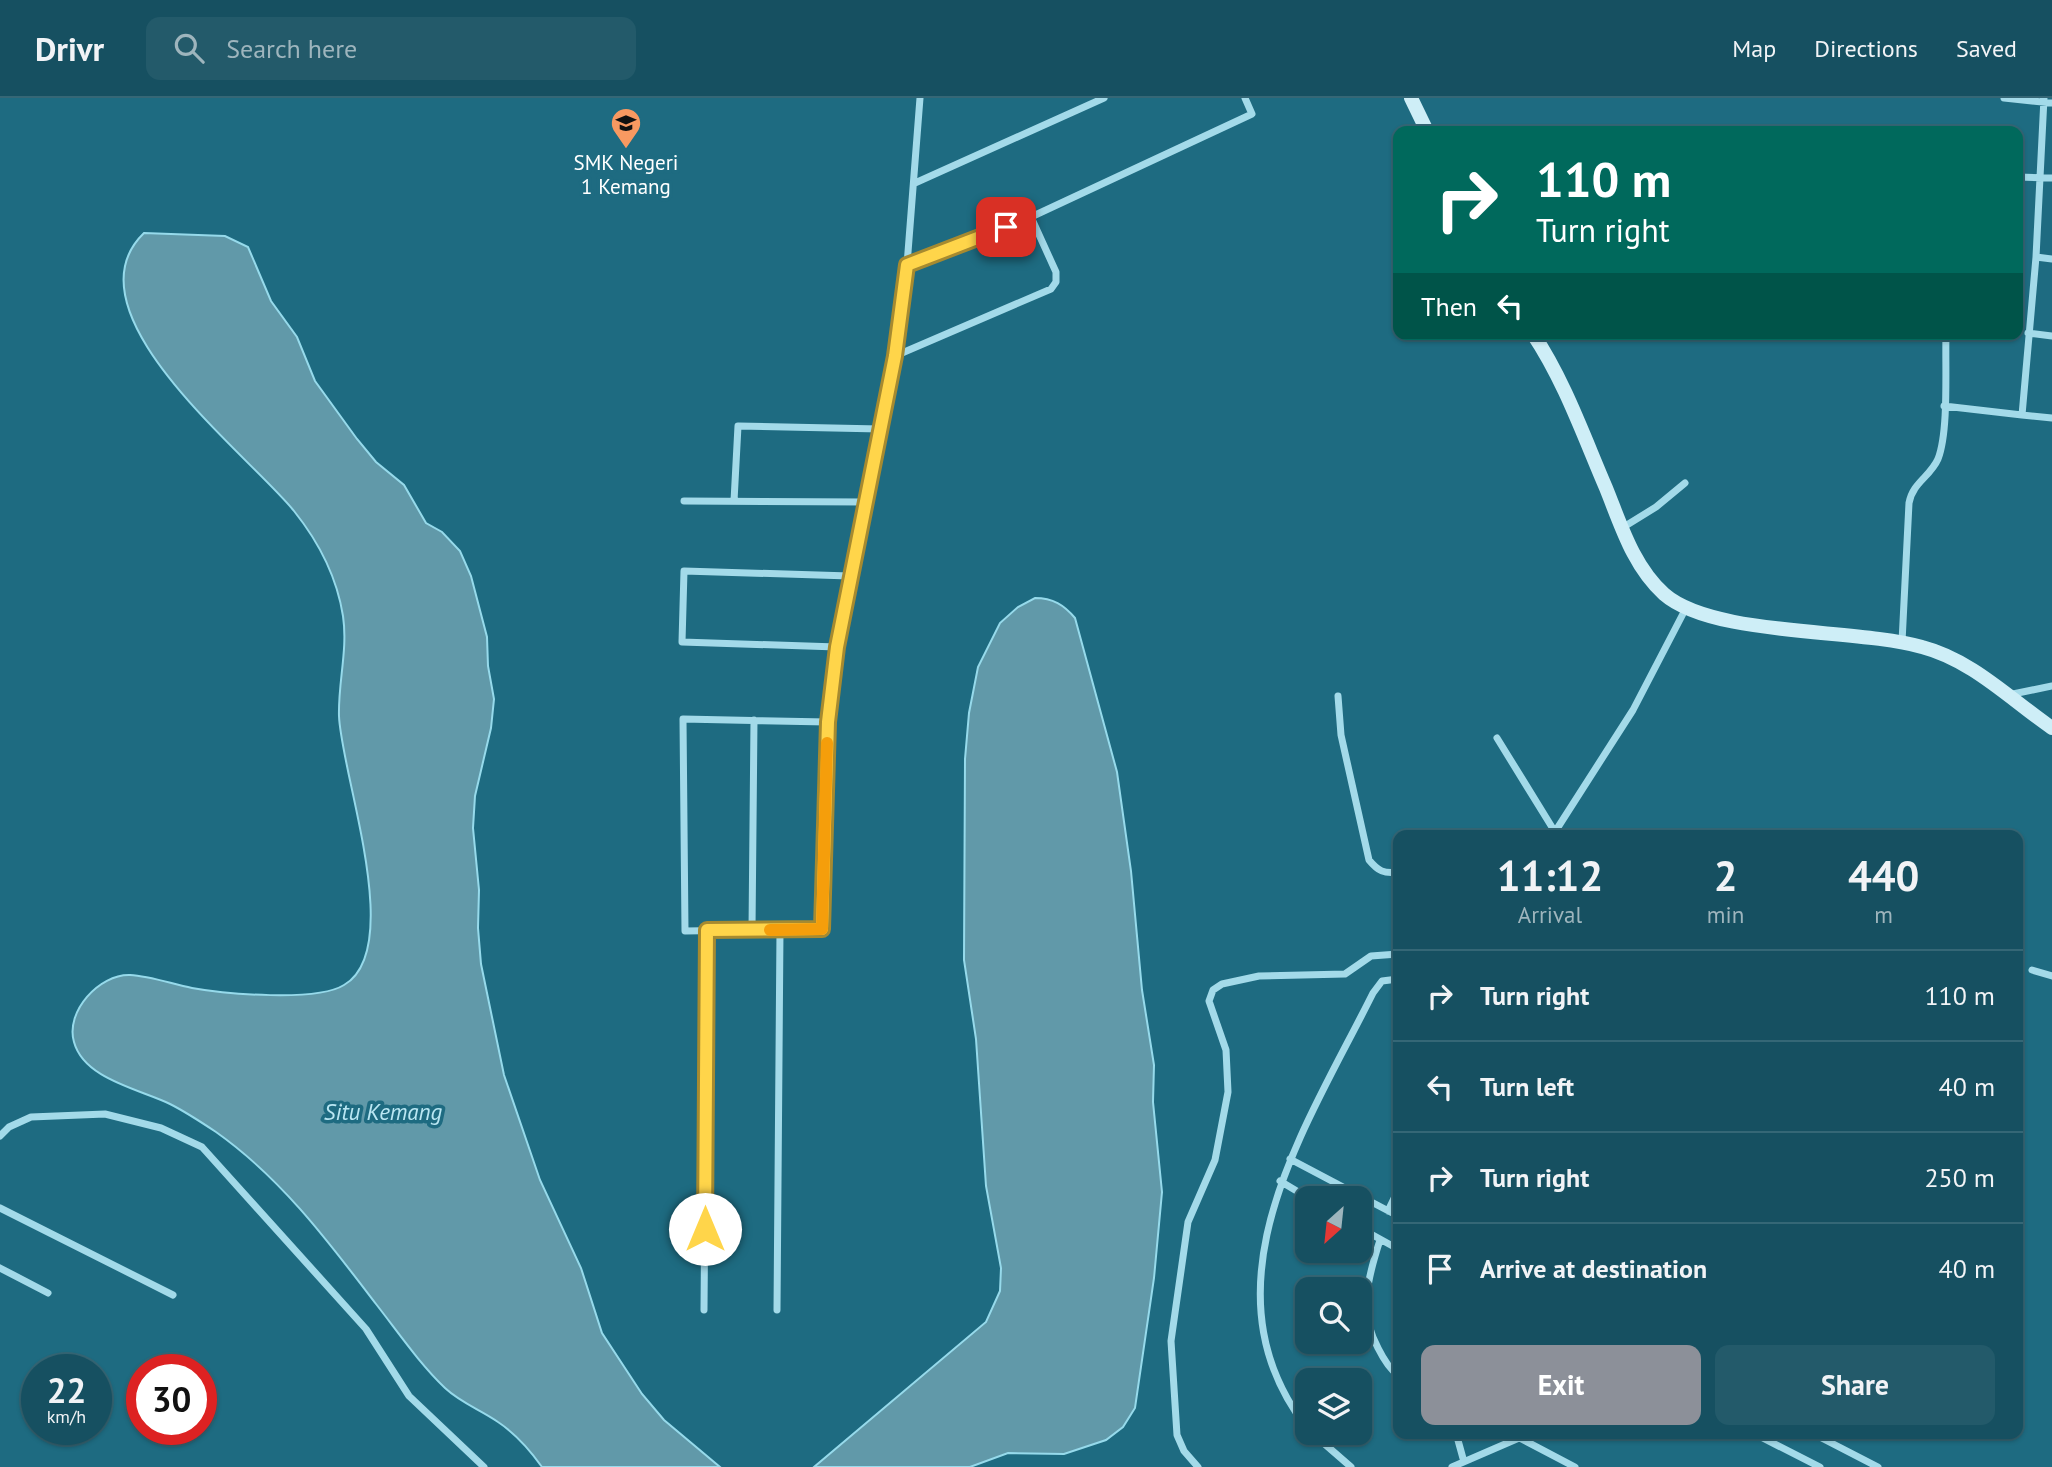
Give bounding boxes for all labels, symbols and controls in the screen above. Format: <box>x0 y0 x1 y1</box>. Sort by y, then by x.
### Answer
search box <box>146 17 636 80</box>
text: Drivr <box>35 27 104 70</box>
icon: search <box>170 29 208 67</box>
text: Search here <box>226 32 357 65</box>
text: Map <box>1732 33 1776 64</box>
text: Directions <box>1814 33 1918 64</box>
text: Saved <box>1956 33 2017 64</box>
school or university icon: SMK Negeri 1 Kemang <box>609 106 643 150</box>
text: 110 m <box>1536 147 1671 211</box>
place label: SMK Negeri 1 Kemang <box>574 149 678 200</box>
icon: right <box>1421 154 1512 245</box>
pin <box>976 197 1036 257</box>
icon: arrive <box>987 208 1025 246</box>
text: Turn right <box>1536 209 1670 251</box>
icon: left <box>1491 287 1529 325</box>
text: Then <box>1421 290 1477 323</box>
text: 11:12 <box>1497 848 1603 903</box>
text: 2 <box>1714 848 1737 903</box>
text: 440 <box>1848 848 1919 903</box>
text: Arrival <box>1518 900 1582 929</box>
text: min <box>1707 900 1744 929</box>
text: m <box>1874 900 1893 929</box>
icon: right <box>1421 977 1459 1015</box>
text: Turn right <box>1480 979 1589 1012</box>
text: 110 m <box>1924 979 1995 1012</box>
icon: left <box>1421 1068 1459 1106</box>
text: Turn left <box>1480 1070 1574 1103</box>
text: 40 m <box>1939 1070 1995 1103</box>
water label: Situ Kemang <box>324 1097 443 1126</box>
icon: right <box>1421 1159 1459 1197</box>
text: Turn right <box>1480 1161 1589 1194</box>
text: 250 m <box>1924 1161 1995 1194</box>
north arrow <box>1295 1186 1372 1264</box>
map controls <box>1295 1186 1372 1445</box>
position arrow <box>668 1192 742 1266</box>
icon: arrive <box>1421 1250 1459 1288</box>
text: Arrive at destination <box>1480 1252 1707 1285</box>
text: 40 m <box>1939 1252 1995 1285</box>
button: search <box>1295 1277 1372 1354</box>
button: Exit <box>1421 1345 1701 1425</box>
button: Share <box>1715 1345 1995 1425</box>
speed limit sign: 30 <box>126 1354 217 1445</box>
text: 22 <box>47 1367 86 1413</box>
button: layers <box>1295 1368 1372 1445</box>
text: km/h <box>47 1405 86 1428</box>

